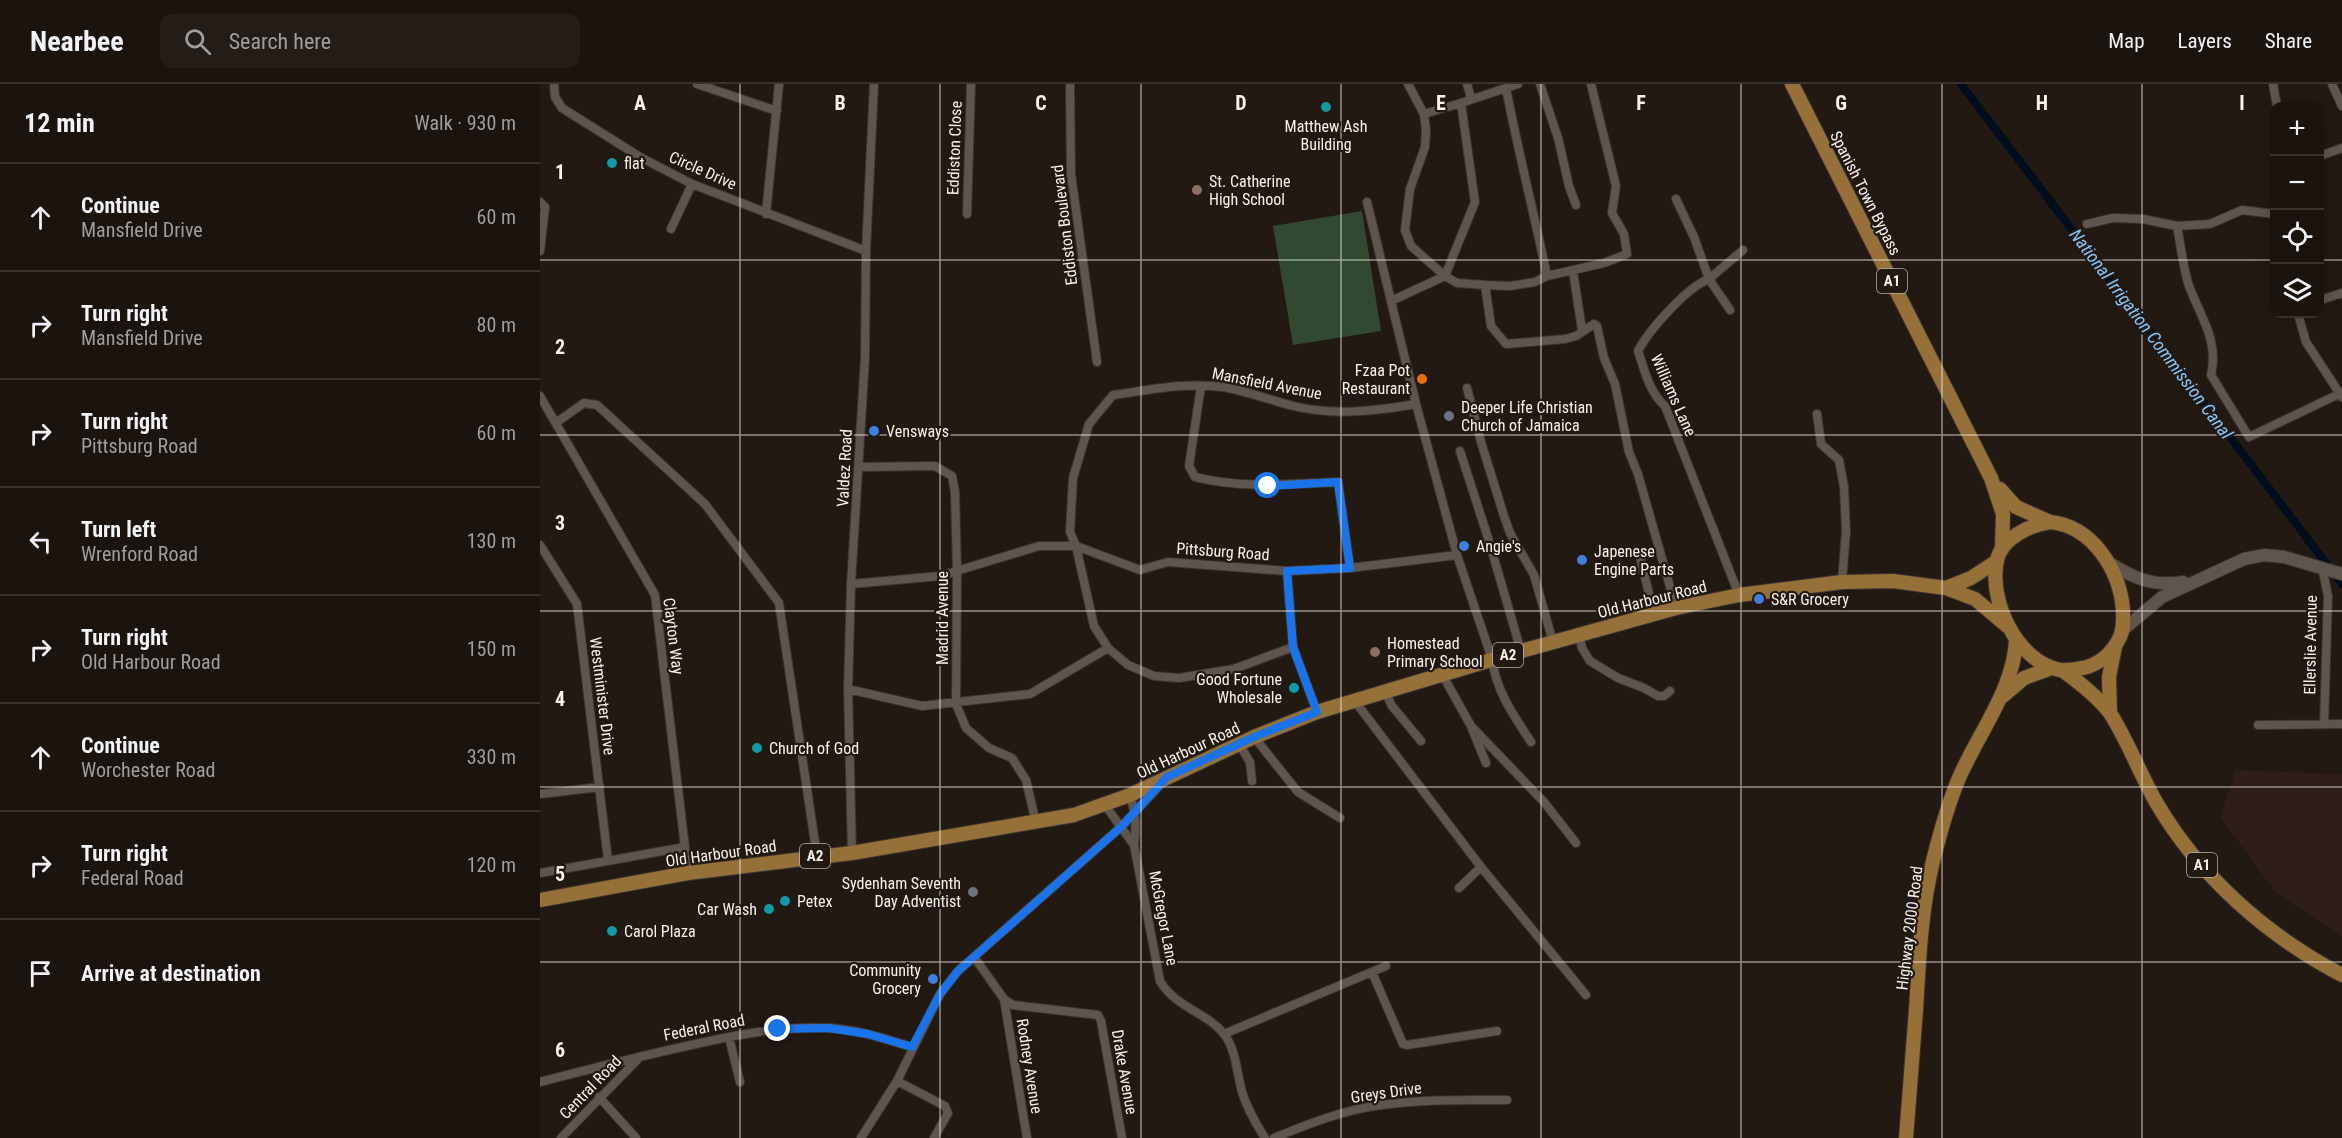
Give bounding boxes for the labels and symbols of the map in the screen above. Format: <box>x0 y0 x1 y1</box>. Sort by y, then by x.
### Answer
text: A <box>634 91 646 115</box>
text: B <box>834 91 846 115</box>
text: C <box>1035 91 1047 115</box>
text: D <box>1235 91 1247 115</box>
text: E <box>1436 91 1446 115</box>
text: F <box>1636 91 1646 115</box>
text: G <box>1835 91 1847 115</box>
text: H <box>2036 91 2048 115</box>
text: I <box>2239 91 2245 115</box>
marker: Matthew Ash Building <box>1319 100 1333 114</box>
street label: Eddiston Close <box>943 101 966 195</box>
place label: Matthew Ash Building <box>1285 117 1367 154</box>
street label: Spanish Town Bypass <box>1826 128 1905 258</box>
street label: Circle Drive <box>666 147 739 194</box>
place label: flat <box>624 154 645 173</box>
marker: flat <box>605 156 619 170</box>
text: 1 <box>555 160 565 184</box>
street label: Eddiston Boulevard <box>1048 164 1081 286</box>
place label: St. Catherine High School <box>1209 172 1290 209</box>
marker: St. Catherine High School <box>1190 183 1204 197</box>
water label: National Irrigation Commission Canal <box>2065 224 2238 444</box>
road number: A1 <box>1877 269 1907 293</box>
text: 2 <box>555 335 565 359</box>
street label: Williams Lane <box>1647 351 1700 439</box>
place label: Fzaa Pot Restaurant <box>1342 361 1410 398</box>
street label: Mansfield Avenue <box>1210 364 1323 403</box>
marker: Fzaa Pot Restaurant <box>1415 372 1429 386</box>
place label: Deeper Life Christian Church of Jamaica <box>1461 398 1593 435</box>
marker: Deeper Life Christian Church of Jamaica <box>1442 409 1456 423</box>
place label: Vensways <box>886 422 949 441</box>
marker: Vensways <box>867 424 881 438</box>
street label: Valdez Road <box>833 428 856 508</box>
route start <box>1254 472 1280 498</box>
text: 3 <box>555 511 565 535</box>
place label: Angie's <box>1476 537 1521 556</box>
street label: Pittsburg Road <box>1176 539 1270 564</box>
marker: Angie's <box>1457 539 1471 553</box>
place label: Japenese Engine Parts <box>1594 542 1674 579</box>
marker: Japenese Engine Parts <box>1575 553 1589 567</box>
street label: Madrid Avenue <box>933 571 952 665</box>
street label: Old Harbour Road <box>1596 577 1709 622</box>
place label: S&R Grocery <box>1771 590 1849 609</box>
marker: S&R Grocery <box>1752 592 1766 606</box>
street label: Ellerslie Avenue <box>2300 595 2321 695</box>
street label: Clayton Way <box>659 597 688 676</box>
place label: Homestead Primary School <box>1387 634 1483 671</box>
street label: Westminister Drive <box>586 636 619 756</box>
road number: A2 <box>1493 643 1523 667</box>
marker: Homestead Primary School <box>1368 645 1382 659</box>
place label: Good Fortune Wholesale <box>1196 670 1282 707</box>
marker: Good Fortune Wholesale <box>1287 681 1301 695</box>
text: 4 <box>555 687 565 711</box>
street label: Old Harbour Road <box>1134 718 1243 783</box>
place label: Church of God <box>769 739 859 758</box>
marker: Church of God <box>750 741 764 755</box>
street label: Old Harbour Road <box>664 836 778 871</box>
road number: A2 <box>800 844 830 868</box>
road number: A1 <box>2187 853 2217 877</box>
text: 5 <box>555 862 565 886</box>
street label: Highway 2000 Road <box>1892 865 1927 991</box>
street label: McGregor Lane <box>1145 869 1182 967</box>
place label: Sydenham Seventh Day Adventist <box>842 874 961 911</box>
marker: Sydenham Seventh Day Adventist <box>966 885 980 899</box>
place label: Petex <box>797 892 833 911</box>
marker: Petex <box>778 894 792 908</box>
place label: Car Wash <box>697 900 757 919</box>
marker: Car Wash <box>762 902 776 916</box>
place label: Carol Plaza <box>624 922 696 941</box>
marker: Carol Plaza <box>605 924 619 938</box>
place label: Community Grocery <box>849 961 921 998</box>
marker: Community Grocery <box>926 972 940 986</box>
street label: Federal Road <box>662 1010 746 1045</box>
route end <box>764 1015 790 1041</box>
street label: Rodney Avenue <box>1013 1017 1046 1115</box>
street label: Drake Avenue <box>1108 1028 1141 1116</box>
text: 6 <box>555 1038 565 1062</box>
street label: Central Road <box>555 1052 625 1123</box>
street label: Greys Drive <box>1350 1078 1423 1107</box>

